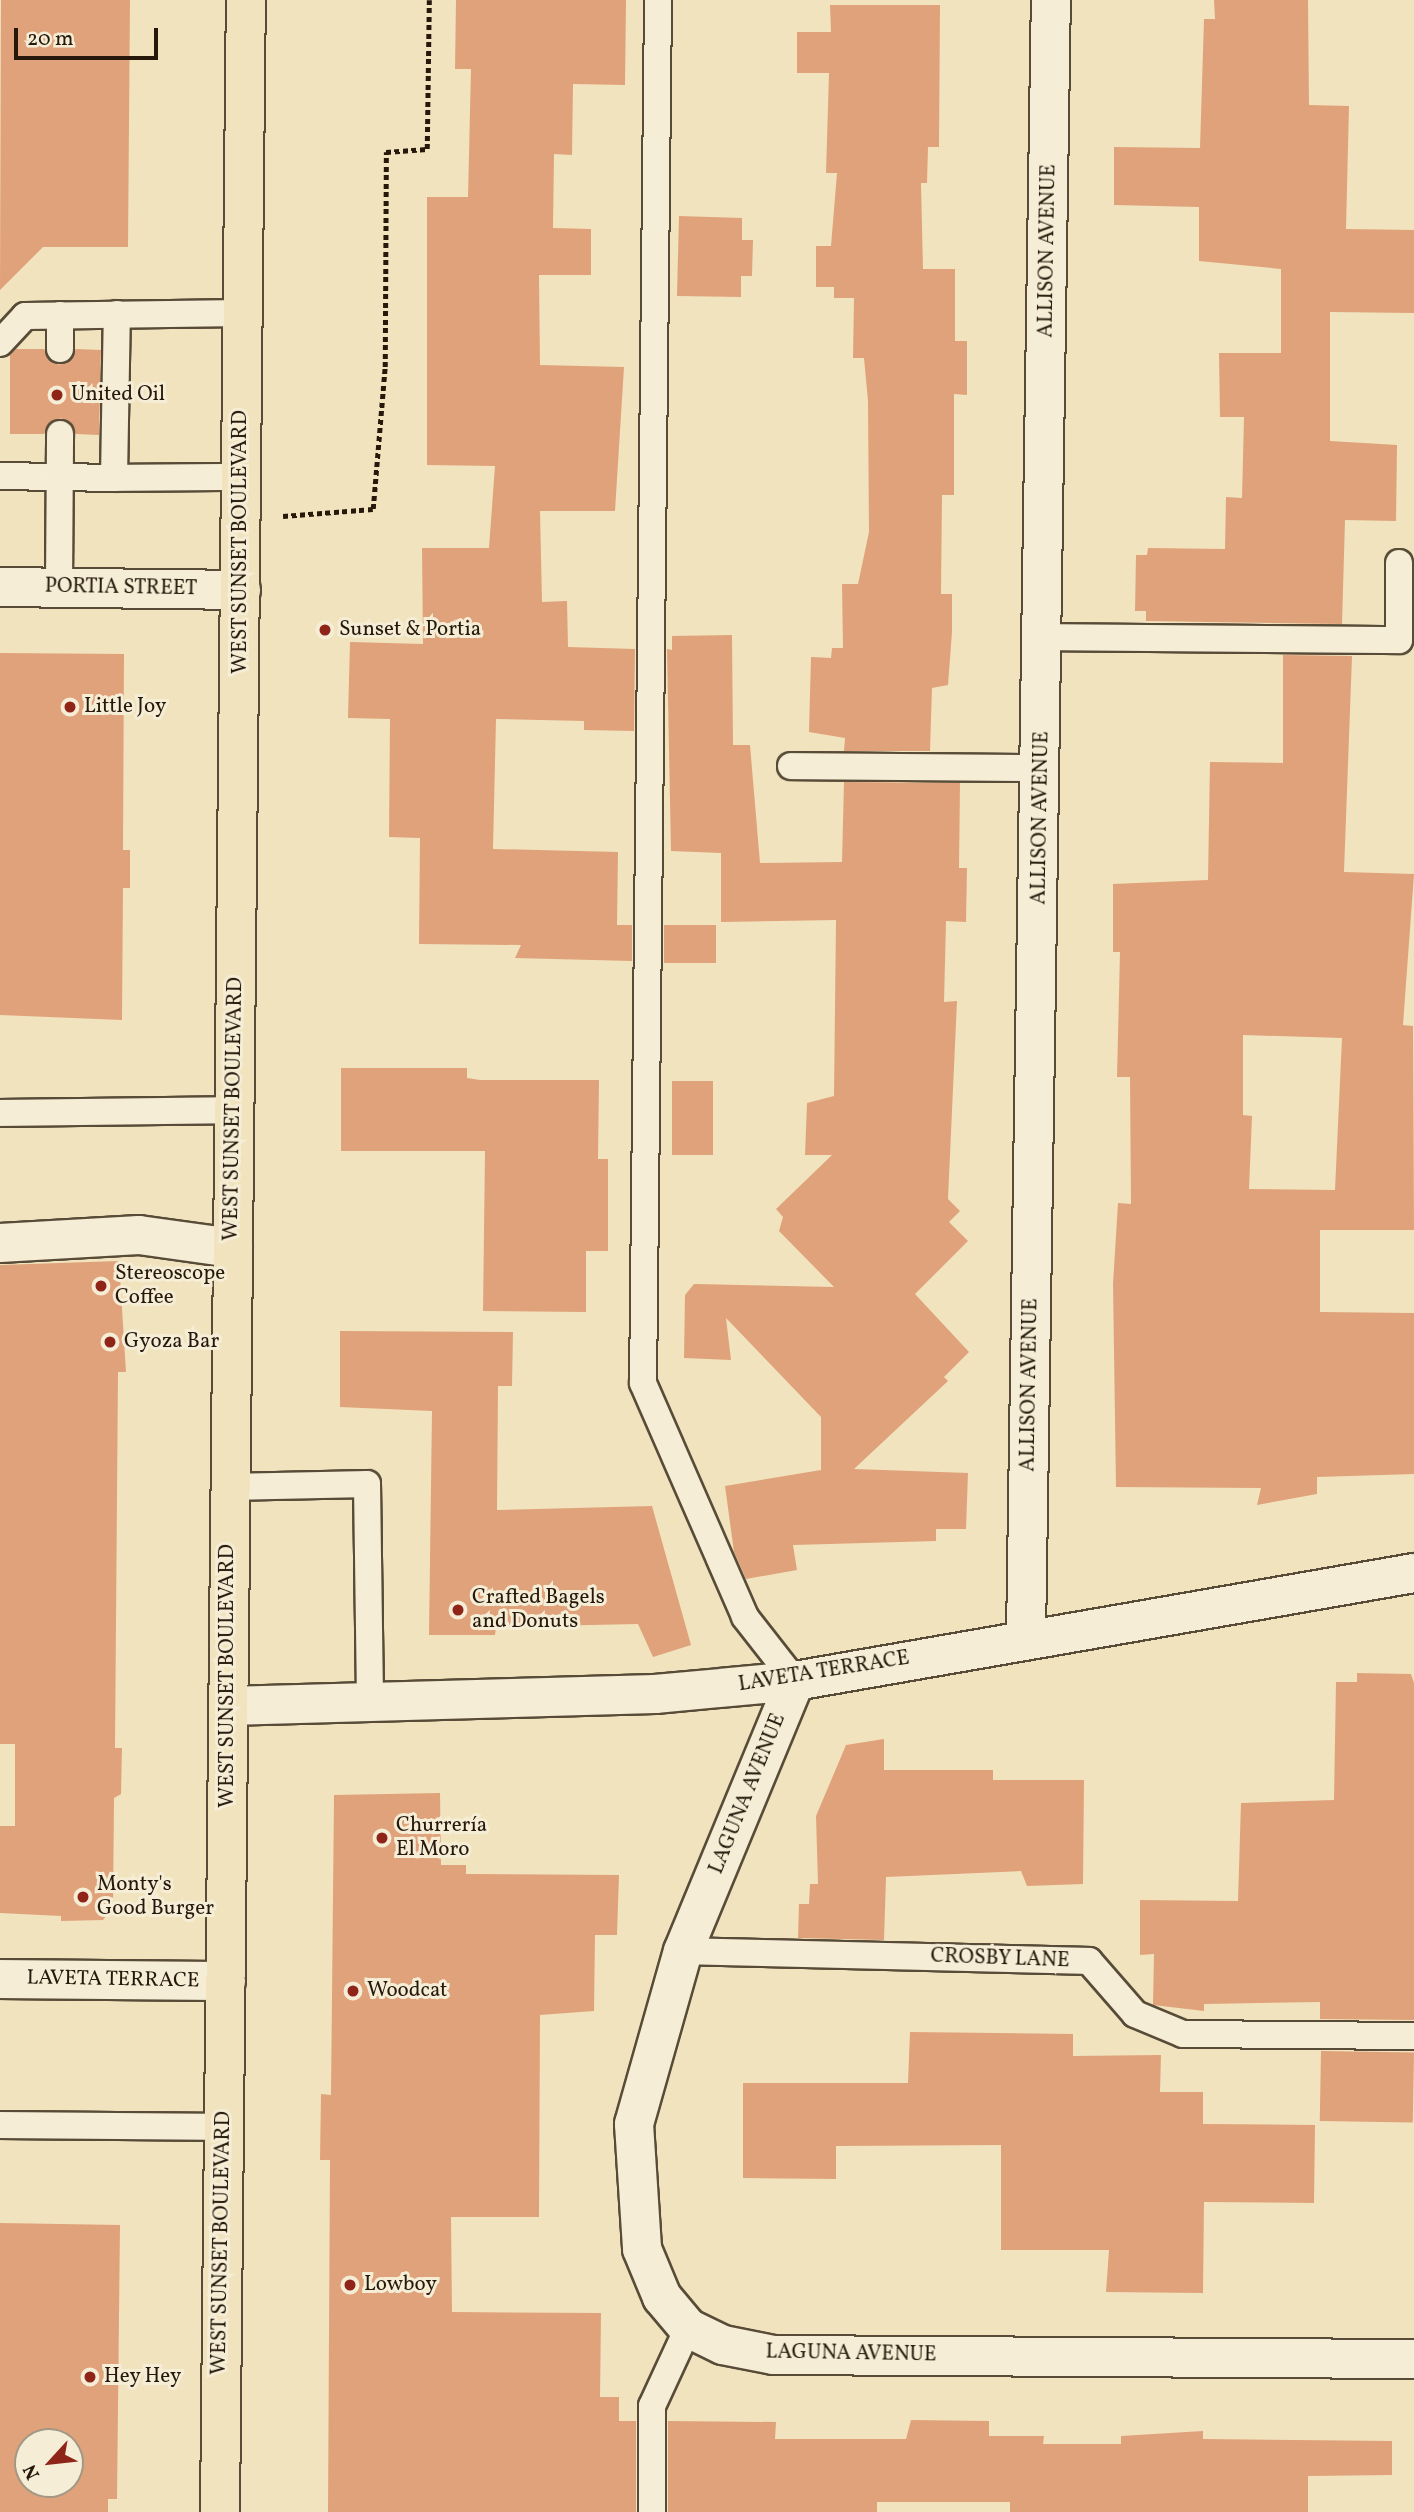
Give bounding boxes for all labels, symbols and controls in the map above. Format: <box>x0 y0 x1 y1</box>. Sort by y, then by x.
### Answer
scale bar <box>18 14 161 58</box>
text: 20 m <box>27 25 73 54</box>
street label: ALLISON AVENUE <box>1034 164 1062 338</box>
place label: United Oil <box>71 382 165 408</box>
marker: United Oil <box>49 387 65 403</box>
street label: WEST SUNSET BOULEVARD <box>228 409 254 675</box>
street label: PORTIA STREET <box>45 574 197 602</box>
place label: Sunset & Portia <box>339 617 481 643</box>
marker: Sunset & Portia <box>317 622 333 638</box>
place label: Little Joy <box>84 694 166 720</box>
marker: Little Joy <box>62 699 78 715</box>
street label: ALLISON AVENUE <box>1027 731 1055 905</box>
street label: WEST SUNSET BOULEVARD <box>219 976 249 1242</box>
place label: Stereoscope Coffee <box>115 1261 225 1311</box>
marker: Stereoscope Coffee <box>93 1278 109 1294</box>
street label: ALLISON AVENUE <box>1016 1298 1044 1472</box>
place label: Gyoza Bar <box>124 1329 219 1355</box>
marker: Gyoza Bar <box>102 1334 118 1350</box>
street label: WEST SUNSET BOULEVARD <box>215 1543 241 1809</box>
place label: Crafted Bagels and Donuts <box>472 1585 605 1635</box>
marker: Crafted Bagels and Donuts <box>450 1602 466 1618</box>
street label: LAVETA TERRACE <box>736 1646 912 1698</box>
street label: LAGUNA AVENUE <box>704 1710 792 1878</box>
place label: Churrería El Moro <box>396 1813 487 1863</box>
marker: Churrería El Moro <box>374 1830 390 1846</box>
place label: Monty's Good Burger <box>97 1872 214 1922</box>
marker: Monty's Good Burger <box>75 1889 91 1905</box>
street label: CROSBY LANE <box>930 1944 1070 1974</box>
street label: LAVETA TERRACE <box>26 1966 200 1994</box>
place label: Woodcat <box>367 1978 447 2004</box>
marker: Woodcat <box>345 1983 361 1999</box>
street label: WEST SUNSET BOULEVARD <box>207 2110 237 2376</box>
place label: Lowboy <box>364 2272 437 2298</box>
marker: Lowboy <box>342 2277 358 2293</box>
street label: LAGUNA AVENUE <box>765 2340 937 2368</box>
place label: Hey Hey <box>104 2364 182 2390</box>
marker: Hey Hey <box>82 2369 98 2385</box>
north arrow <box>14 2428 84 2498</box>
text: N <box>17 2460 47 2484</box>

